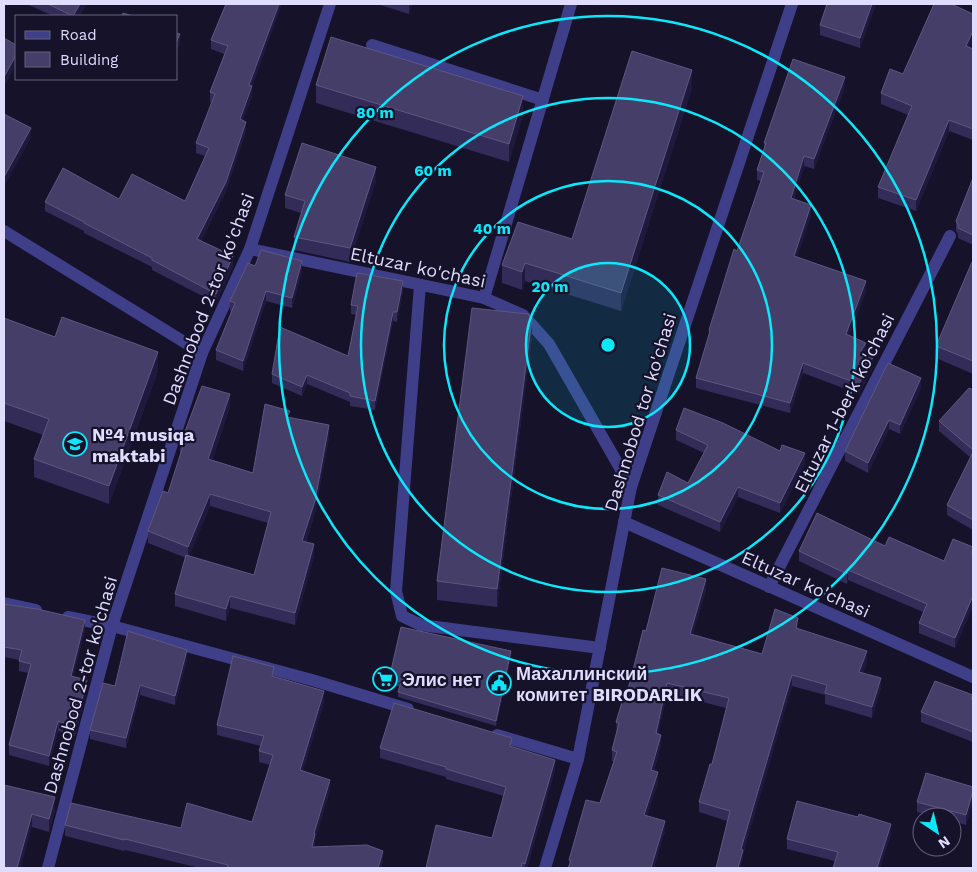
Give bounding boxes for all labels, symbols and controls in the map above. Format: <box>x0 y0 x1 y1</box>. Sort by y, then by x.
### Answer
legend <box>15 15 178 80</box>
text: Road <box>60 26 97 44</box>
text: Building <box>60 51 118 69</box>
text: 80 m <box>356 104 394 122</box>
text: 60 m <box>414 162 452 180</box>
street label: Dashnobod 2-tor ko'chasi <box>158 190 258 408</box>
text: 40 m <box>473 220 511 238</box>
street label: Eltuzar ko'chasi <box>348 242 488 292</box>
text: 20 m <box>531 278 569 296</box>
street label: Dashnobod tor ko'chasi <box>600 310 680 514</box>
street label: Eltuzar 1-berk ko'chasi <box>790 310 898 496</box>
centre of rings <box>599 336 617 354</box>
place label: №4 musiqa maktabi <box>92 424 195 466</box>
school or university icon: №4 musiqa maktabi <box>62 431 88 457</box>
street label: Eltuzar ko'chasi <box>739 546 873 622</box>
street label: Dashnobod 2-tor ko'chasi <box>39 574 121 796</box>
place label: Махаллинский комитет BIRODARLIK <box>516 663 703 705</box>
supermarket icon: Элис нет <box>372 666 398 692</box>
place label: Элис нет <box>402 669 482 690</box>
public building icon: Махаллинский комитет BIRODARLIK <box>486 670 512 696</box>
north arrow <box>912 807 962 857</box>
text: N <box>936 833 953 852</box>

